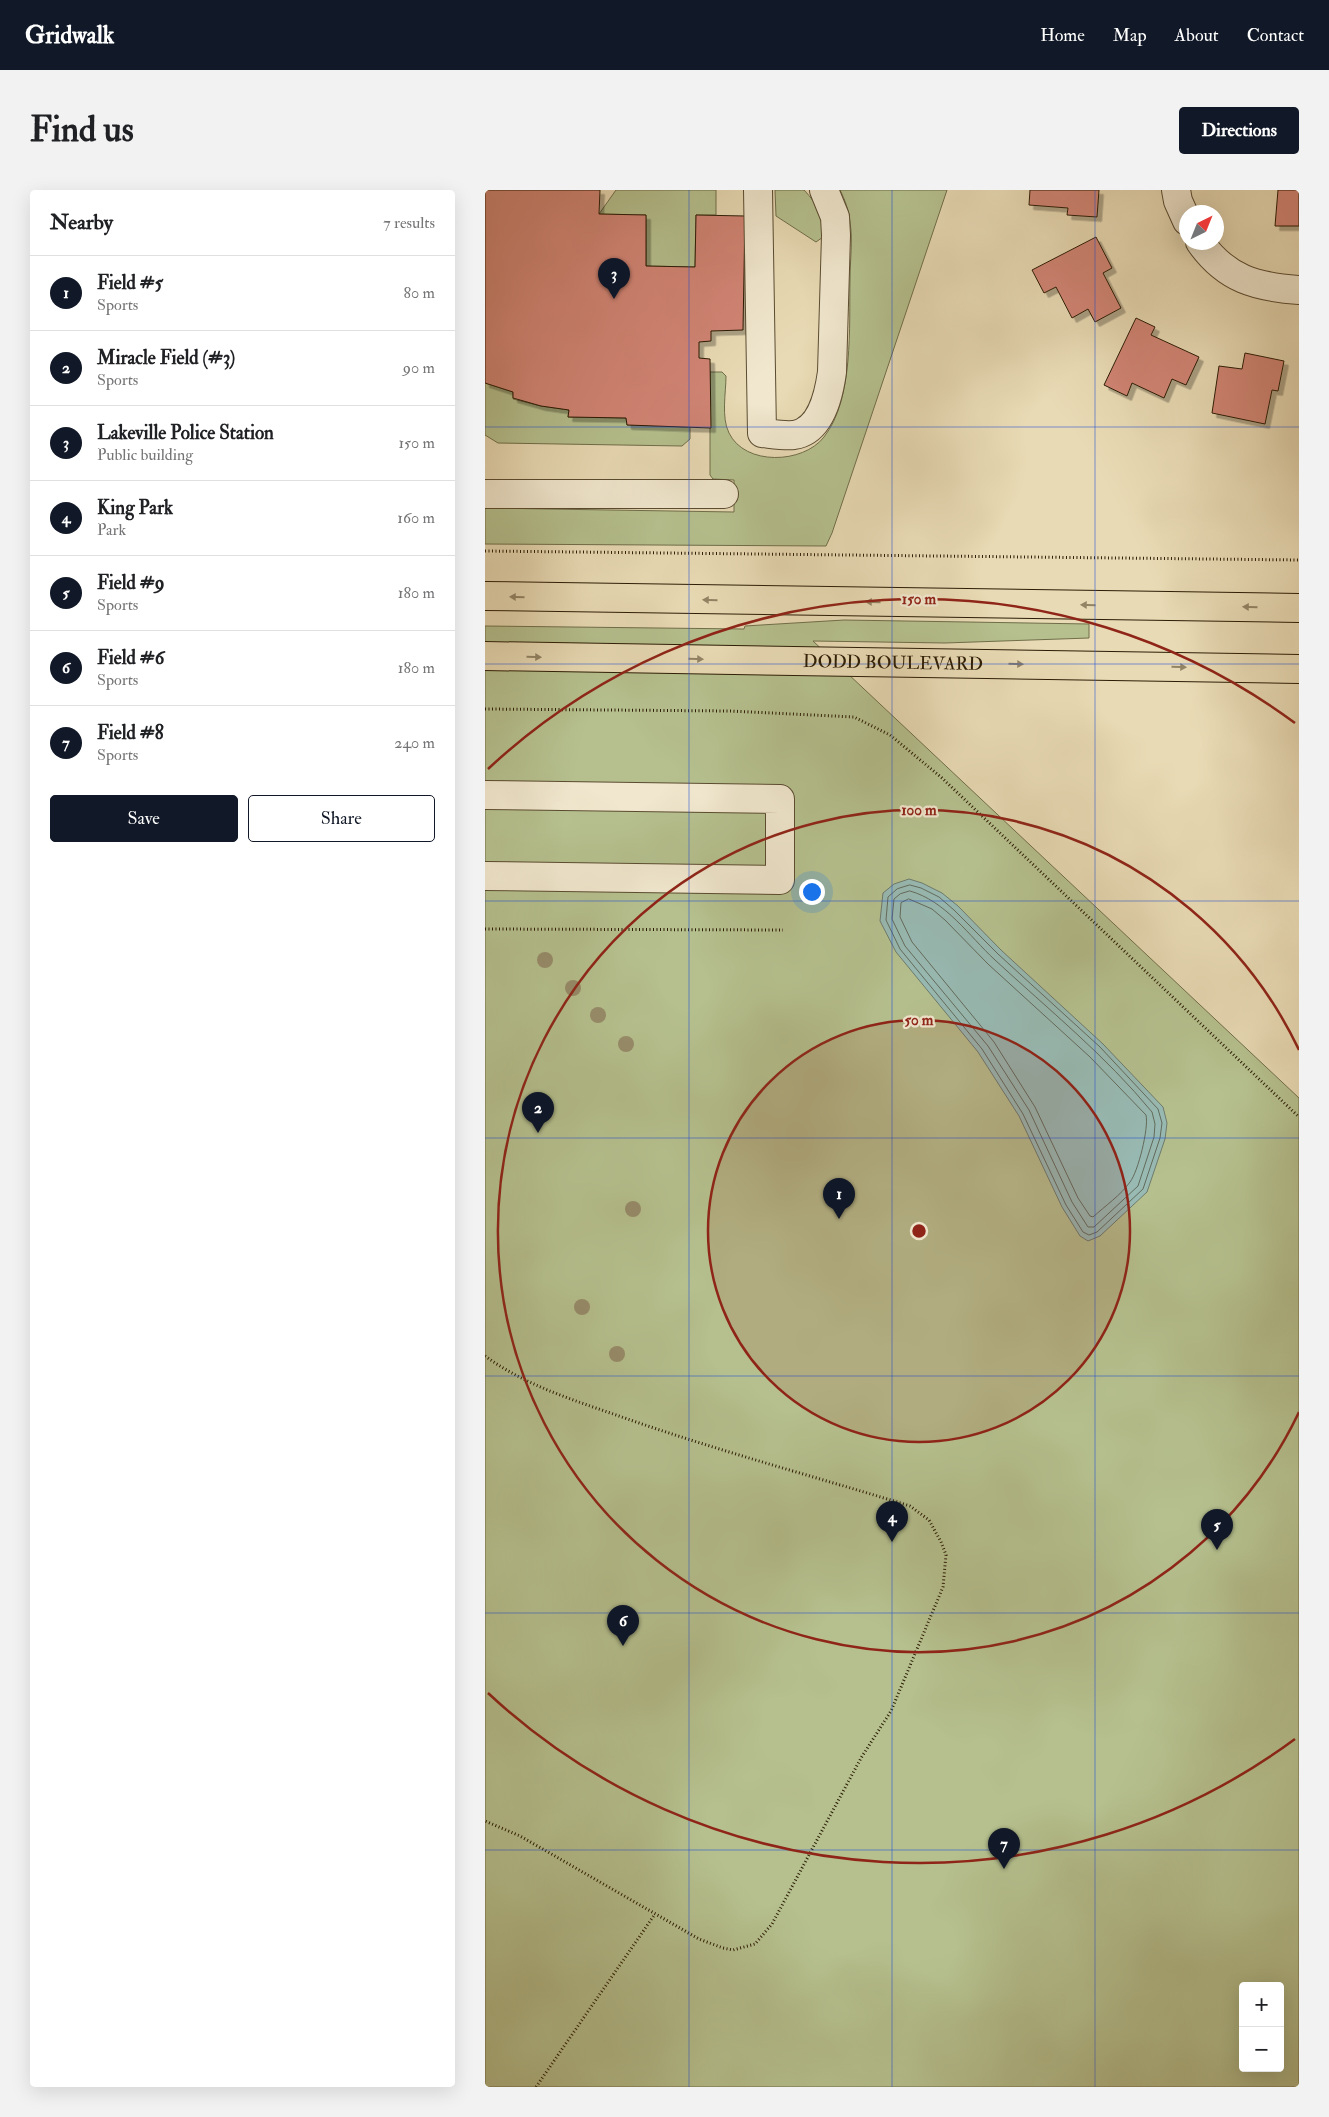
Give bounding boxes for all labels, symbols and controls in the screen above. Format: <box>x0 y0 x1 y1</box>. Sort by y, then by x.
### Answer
text: Gridwalk <box>25 20 114 51</box>
text: Home <box>1040 24 1085 47</box>
text: Map <box>1113 24 1147 47</box>
text: About <box>1175 24 1219 47</box>
text: Contact <box>1247 24 1304 47</box>
button: Directions <box>1179 107 1299 154</box>
text: Find us <box>30 108 134 152</box>
north arrow <box>1179 205 1224 250</box>
text: Nearby <box>50 209 113 236</box>
text: 7 results <box>383 213 435 233</box>
pin: 3 <box>598 258 630 299</box>
text: Field #5 <box>97 271 163 295</box>
text: 1 <box>63 283 69 303</box>
text: 80 m <box>404 283 435 303</box>
text: Sports <box>97 295 138 315</box>
text: Miracle Field (#3) <box>97 346 235 370</box>
text: 2 <box>62 358 70 378</box>
text: 90 m <box>403 358 435 378</box>
text: Sports <box>97 370 138 390</box>
text: Lakeville Police Station <box>97 421 274 445</box>
text: 3 <box>63 433 69 453</box>
text: 150 m <box>398 433 435 453</box>
text: Public building <box>97 445 193 465</box>
text: King Park <box>97 496 173 520</box>
text: 4 <box>62 508 70 528</box>
text: 160 m <box>397 508 435 528</box>
text: Park <box>97 520 126 540</box>
text: Field #9 <box>97 571 165 595</box>
text: 5 <box>62 583 70 603</box>
text: 180 m <box>398 583 435 603</box>
text: 150 m <box>902 590 936 609</box>
one-way arrow <box>509 593 525 601</box>
text: Sports <box>97 595 138 615</box>
one-way arrow <box>702 596 718 604</box>
one-way arrow <box>865 598 881 606</box>
one-way arrow <box>1080 601 1096 609</box>
one-way arrow <box>1242 603 1258 611</box>
text: Field #6 <box>97 646 164 670</box>
street label: DODD BOULEVARD <box>803 650 983 675</box>
one-way arrow <box>526 653 542 661</box>
one-way arrow <box>688 656 704 664</box>
text: 6 <box>62 658 70 678</box>
text: 180 m <box>398 658 435 678</box>
one-way arrow <box>1008 661 1024 669</box>
one-way arrow <box>1171 663 1187 671</box>
text: Sports <box>97 670 138 690</box>
text: Field #8 <box>97 721 164 745</box>
text: 7 <box>62 733 70 753</box>
text: 240 m <box>394 733 435 753</box>
text: Sports <box>97 745 138 765</box>
button: Save <box>50 795 238 842</box>
button: Share <box>248 795 435 842</box>
text: 100 m <box>901 801 937 820</box>
your location <box>799 879 825 905</box>
text: 50 m <box>905 1011 934 1030</box>
pin: 2 <box>522 1092 554 1133</box>
pin: 1 <box>823 1178 855 1219</box>
centre of rings <box>910 1222 928 1240</box>
pin: 4 <box>876 1501 908 1542</box>
pin: 5 <box>1201 1509 1233 1550</box>
pin: 6 <box>607 1605 639 1646</box>
pin: 7 <box>988 1828 1020 1869</box>
map controls <box>1239 1982 1284 2072</box>
button: + <box>1239 1982 1284 2027</box>
button: − <box>1239 2027 1284 2072</box>

